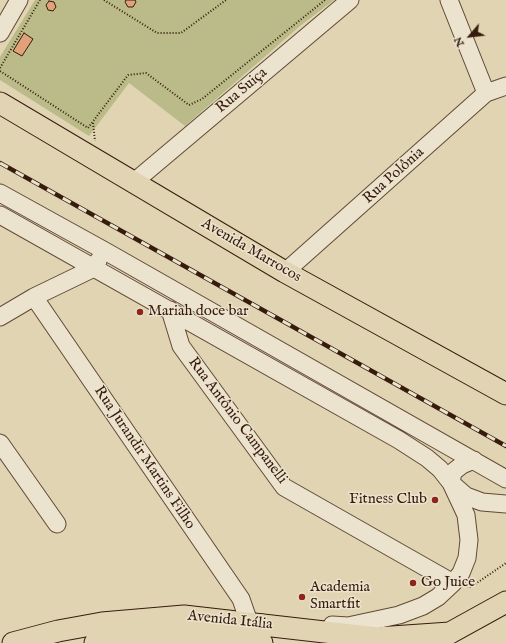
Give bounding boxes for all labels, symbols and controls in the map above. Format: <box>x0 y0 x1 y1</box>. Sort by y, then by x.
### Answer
north arrow <box>450 16 490 56</box>
text: N <box>451 34 468 49</box>
street label: Rua Suiça <box>213 64 271 118</box>
street label: Rua Polônia <box>360 144 428 208</box>
street label: Avenida Marrocos <box>198 215 304 287</box>
place label: Mariah doce bar <box>148 303 249 321</box>
marker: Mariah doce bar <box>135 307 145 317</box>
street label: Rua Antônio Campanelli <box>184 354 290 488</box>
street label: Rua Jurandir Martins Filho <box>89 383 199 533</box>
place label: Fitness Club <box>349 491 427 509</box>
marker: Fitness Club <box>430 495 440 505</box>
place label: Go Juice <box>421 574 475 592</box>
marker: Go Juice <box>408 578 418 588</box>
place label: Academia Smartfit <box>310 579 370 614</box>
marker: Academia Smartfit <box>297 592 307 602</box>
street label: Avenida Itália <box>187 608 273 634</box>

